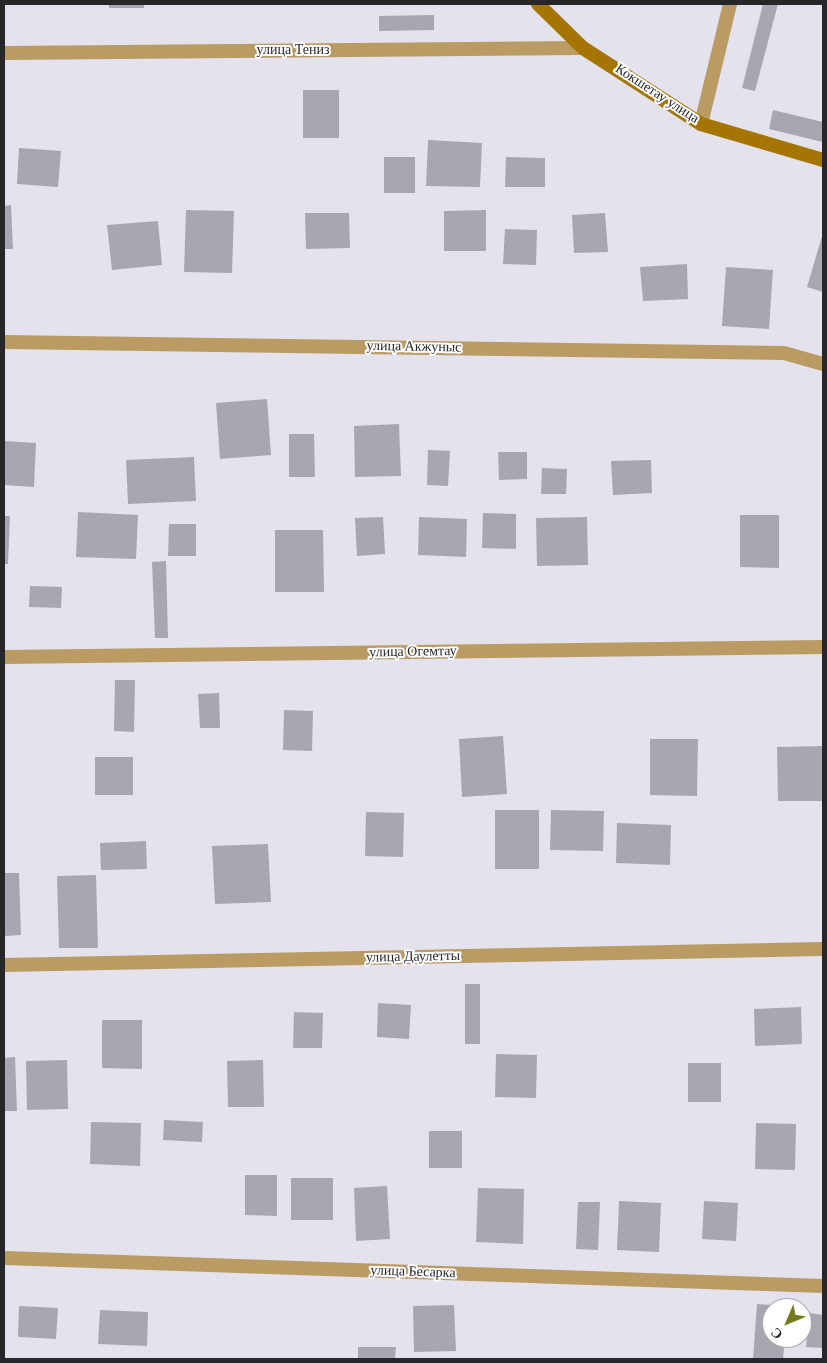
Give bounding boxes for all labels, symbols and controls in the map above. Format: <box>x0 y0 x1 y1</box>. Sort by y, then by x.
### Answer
street label: улица Тениз <box>257 42 329 58</box>
street label: Кокшетау улица <box>612 61 702 127</box>
street label: улица Акжуныс <box>366 338 462 356</box>
street label: улица Огемтау <box>369 643 457 661</box>
street label: улица Даулетты <box>366 948 460 966</box>
street label: улица Бесарка <box>370 1262 456 1282</box>
north arrow <box>762 1298 812 1348</box>
text: С <box>768 1324 786 1342</box>

